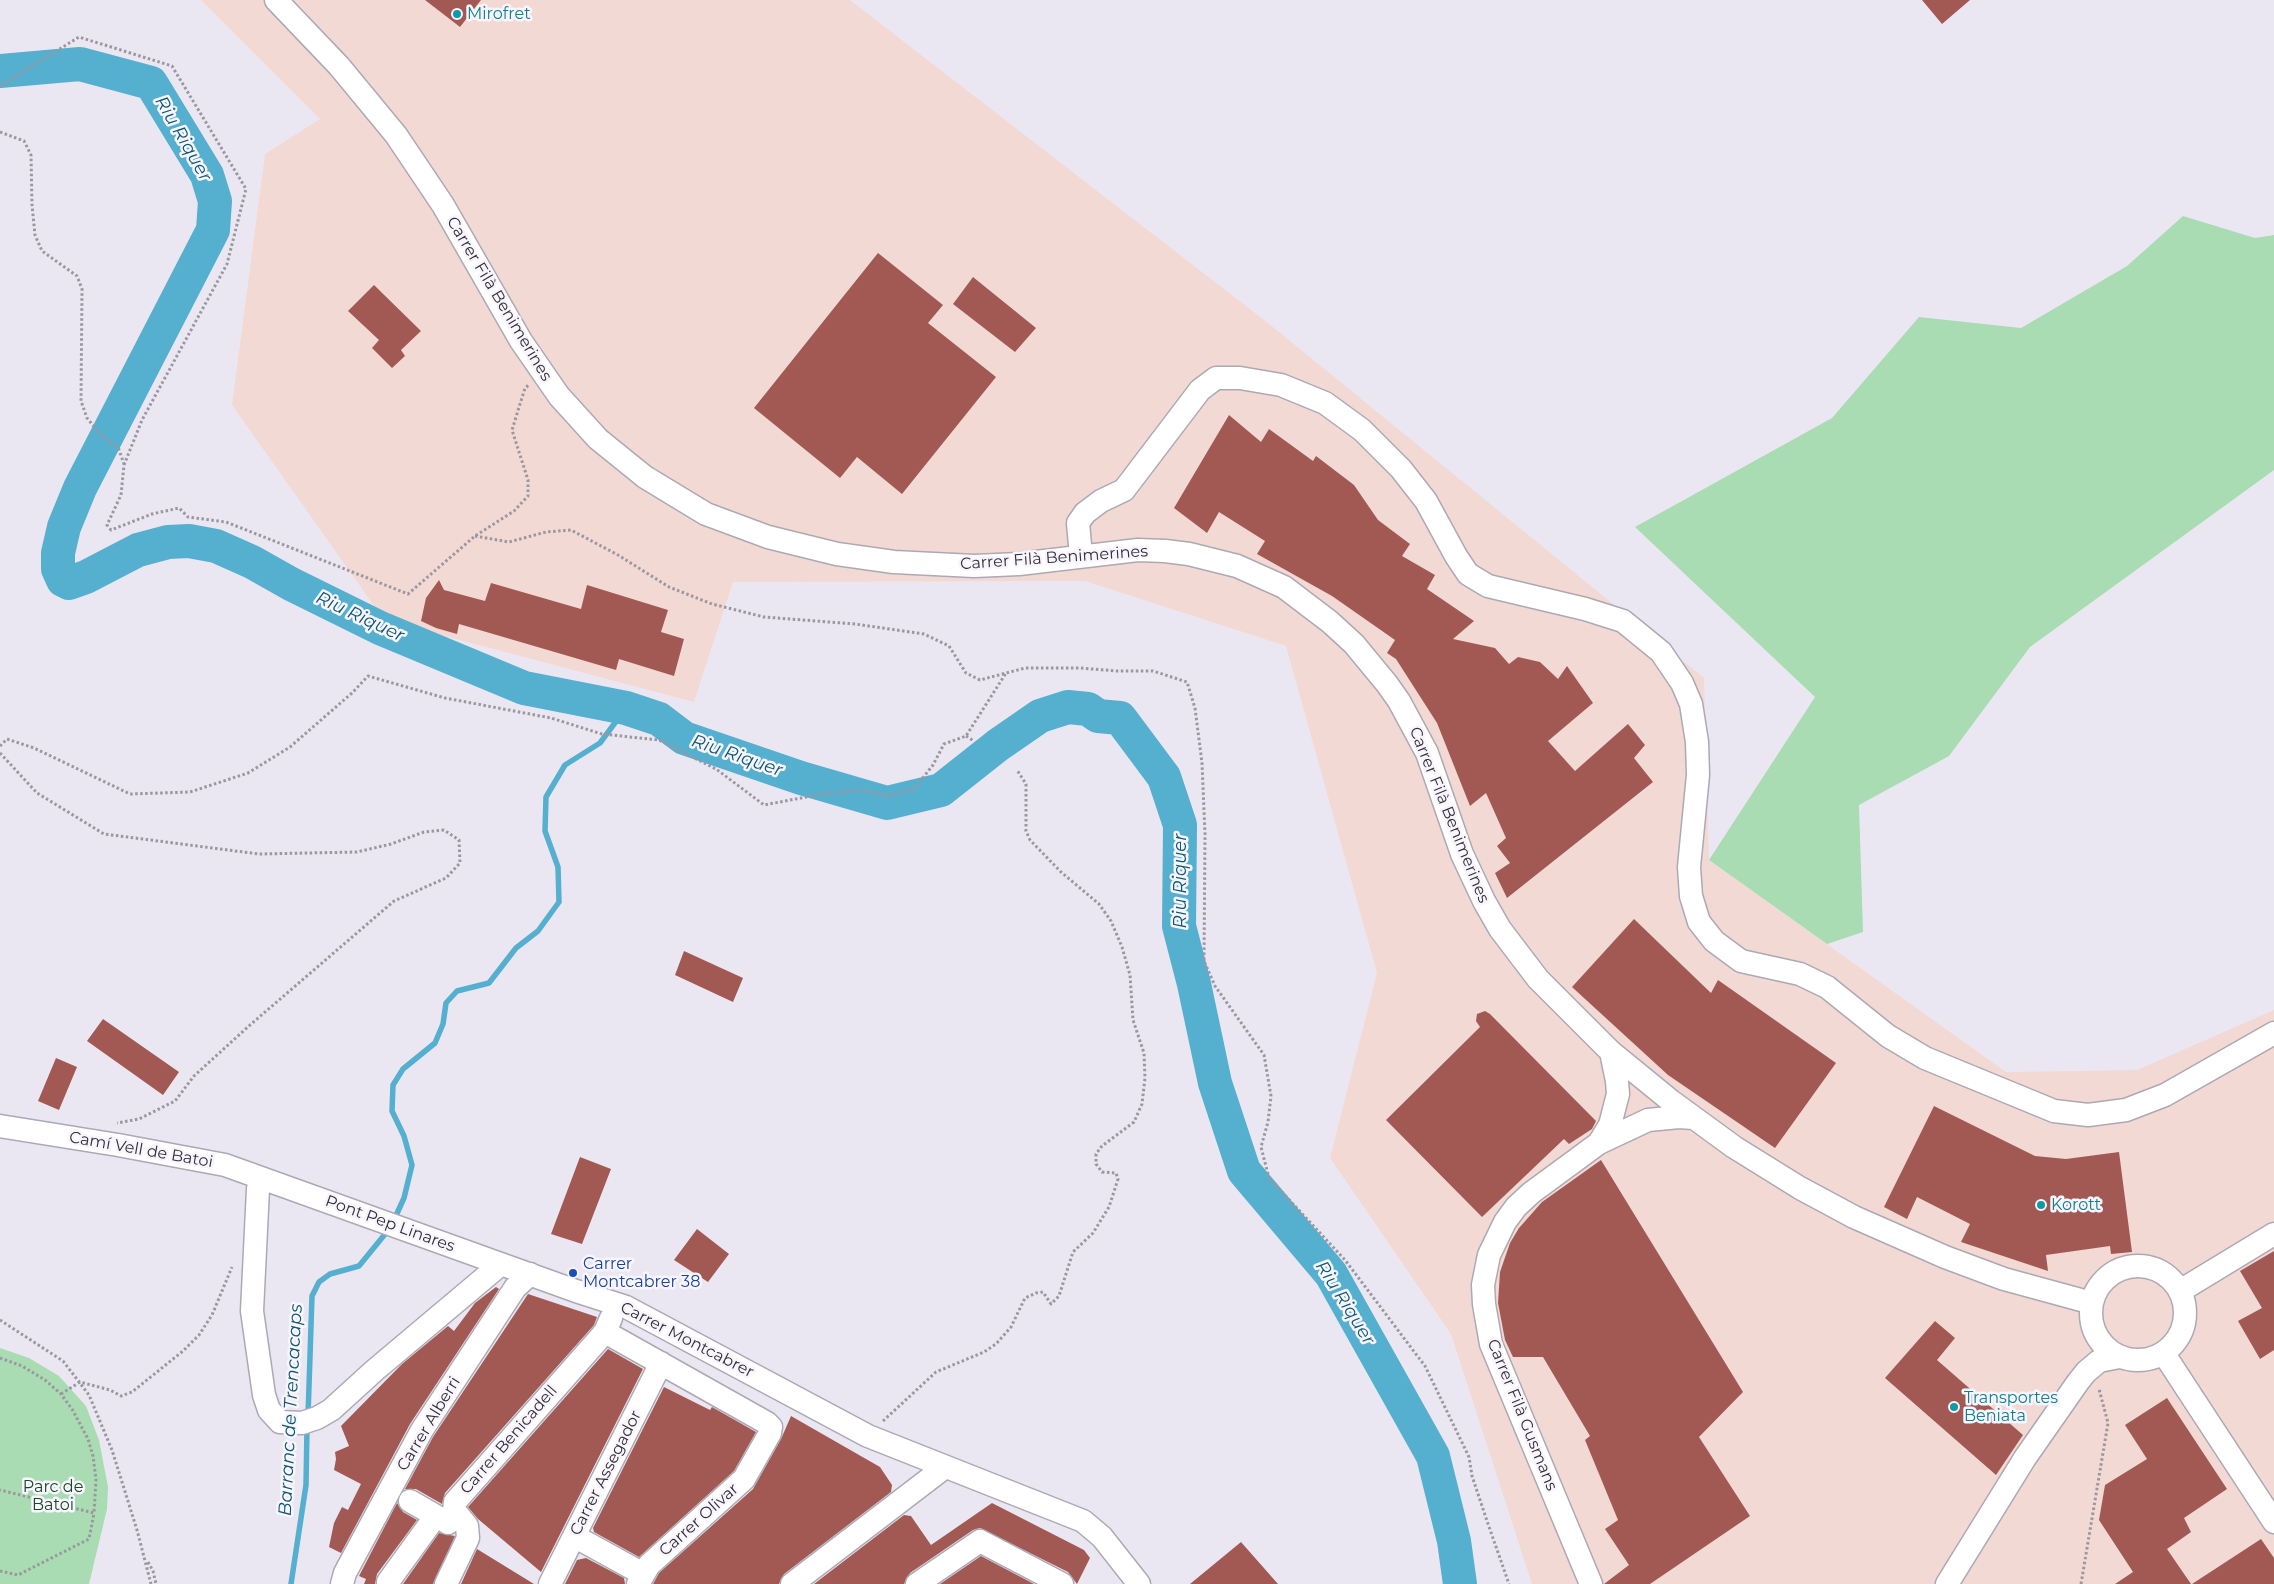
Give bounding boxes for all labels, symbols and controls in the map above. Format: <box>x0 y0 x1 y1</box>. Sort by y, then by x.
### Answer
place label: Mirofret <box>467 4 531 24</box>
marker: Mirofret <box>451 8 463 20</box>
water label: Riu Riquer <box>150 93 216 185</box>
street label: Carrer Filà Benimerines <box>442 213 556 385</box>
street label: Carrer Filà Benimerines <box>959 542 1149 574</box>
water label: Riu Riquer <box>312 587 408 647</box>
street label: Carrer Filà Benimerines <box>1405 724 1493 906</box>
water label: Riu Riquer <box>689 730 785 782</box>
water label: Riu Riquer <box>1170 834 1192 928</box>
street label: Camí Vell de Batoi <box>68 1128 214 1172</box>
street label: Pont Pep Linares <box>323 1192 457 1256</box>
place label: Korott <box>2051 1195 2101 1215</box>
marker: Korott <box>2035 1199 2047 1211</box>
place label: Carrer Montcabrer 38 <box>583 1254 700 1292</box>
water label: Riu Riquer <box>1311 1257 1379 1349</box>
marker: Carrer Montcabrer 38 <box>567 1267 579 1279</box>
street label: Carrer Montcabrer <box>617 1298 757 1382</box>
water label: Barranc de Trencacaps <box>275 1303 307 1517</box>
street label: Carrer Filà Gusmans <box>1483 1336 1561 1494</box>
street label: Carrer Alberri <box>393 1373 465 1475</box>
street label: Carrer Benicadell <box>457 1382 561 1498</box>
place label: Transportes Beniata <box>1964 1388 2058 1426</box>
marker: Transportes Beniata <box>1948 1401 1960 1413</box>
street label: Carrer Assegador <box>566 1407 646 1539</box>
park label: Parc de Batoi <box>23 1477 83 1515</box>
street label: Carrer Olivar <box>656 1480 742 1560</box>

